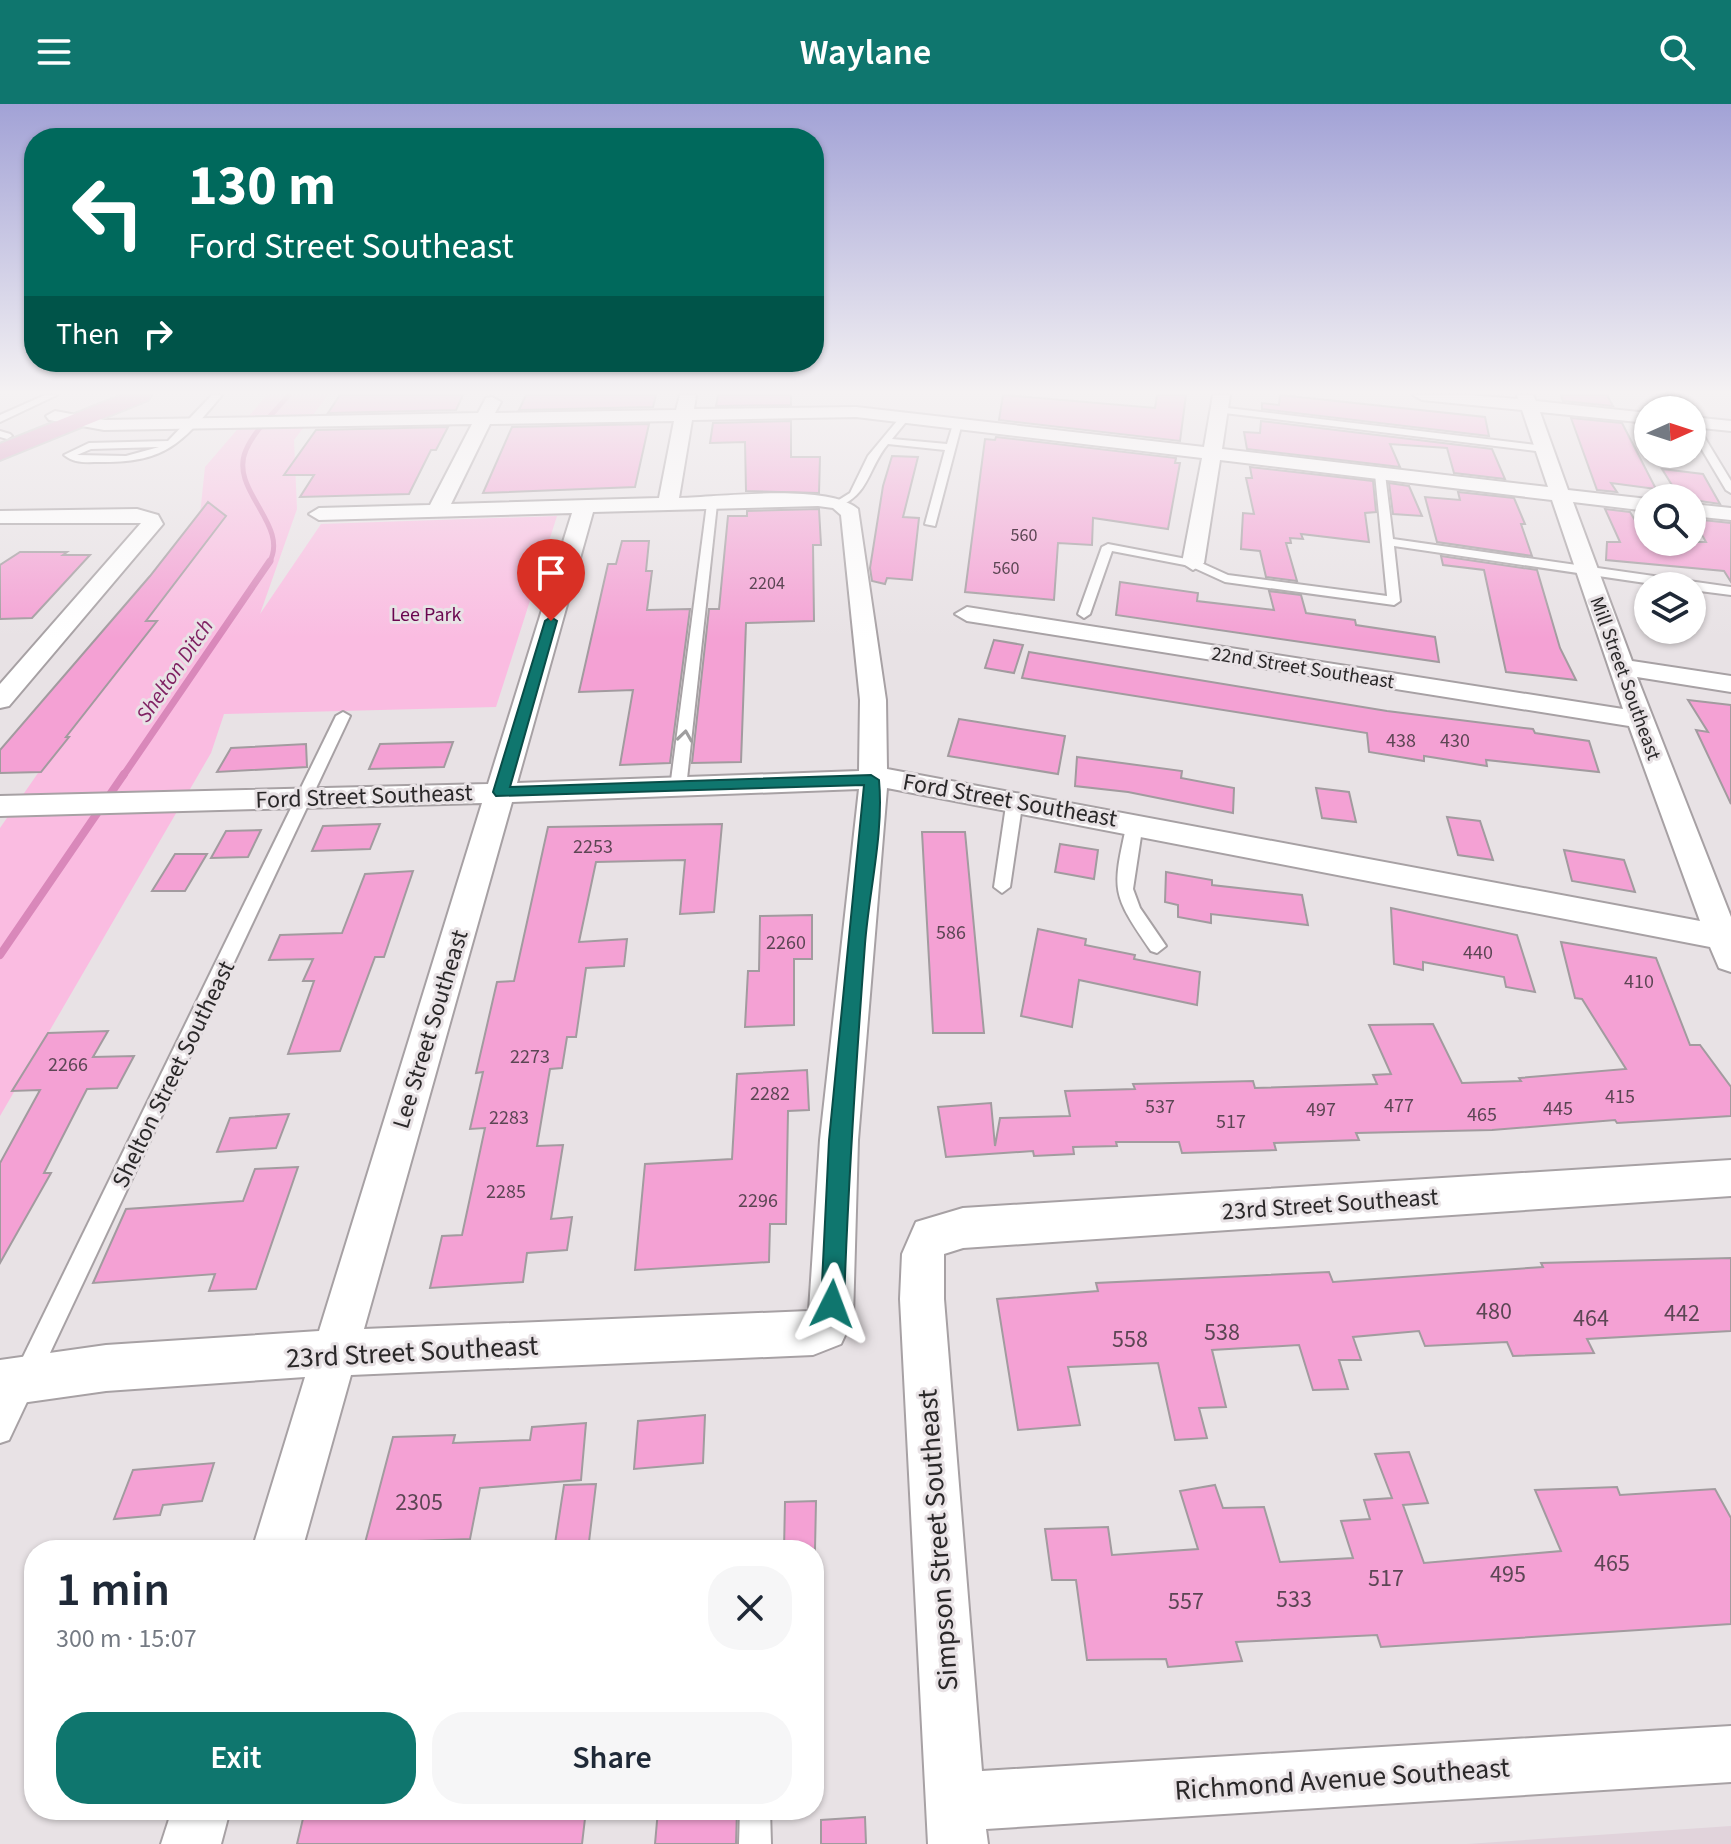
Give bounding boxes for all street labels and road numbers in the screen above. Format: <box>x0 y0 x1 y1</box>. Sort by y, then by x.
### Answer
street label: Mill Street Southeast <box>1582 593 1668 764</box>
street label: 22nd Street Southeast <box>1210 640 1396 696</box>
street label: Ford Street Southeast <box>900 764 1120 837</box>
street label: Ford Street Southeast <box>255 775 473 818</box>
street label: Lee Street Southeast <box>384 925 477 1133</box>
street label: Shelton Street Southeast <box>103 955 244 1194</box>
street label: 23rd Street Southeast <box>1221 1179 1439 1230</box>
street label: 23rd Street Southeast <box>285 1325 540 1379</box>
street label: Simpson Street Southeast <box>907 1387 968 1692</box>
street label: Richmond Avenue Southeast <box>1173 1747 1512 1811</box>

